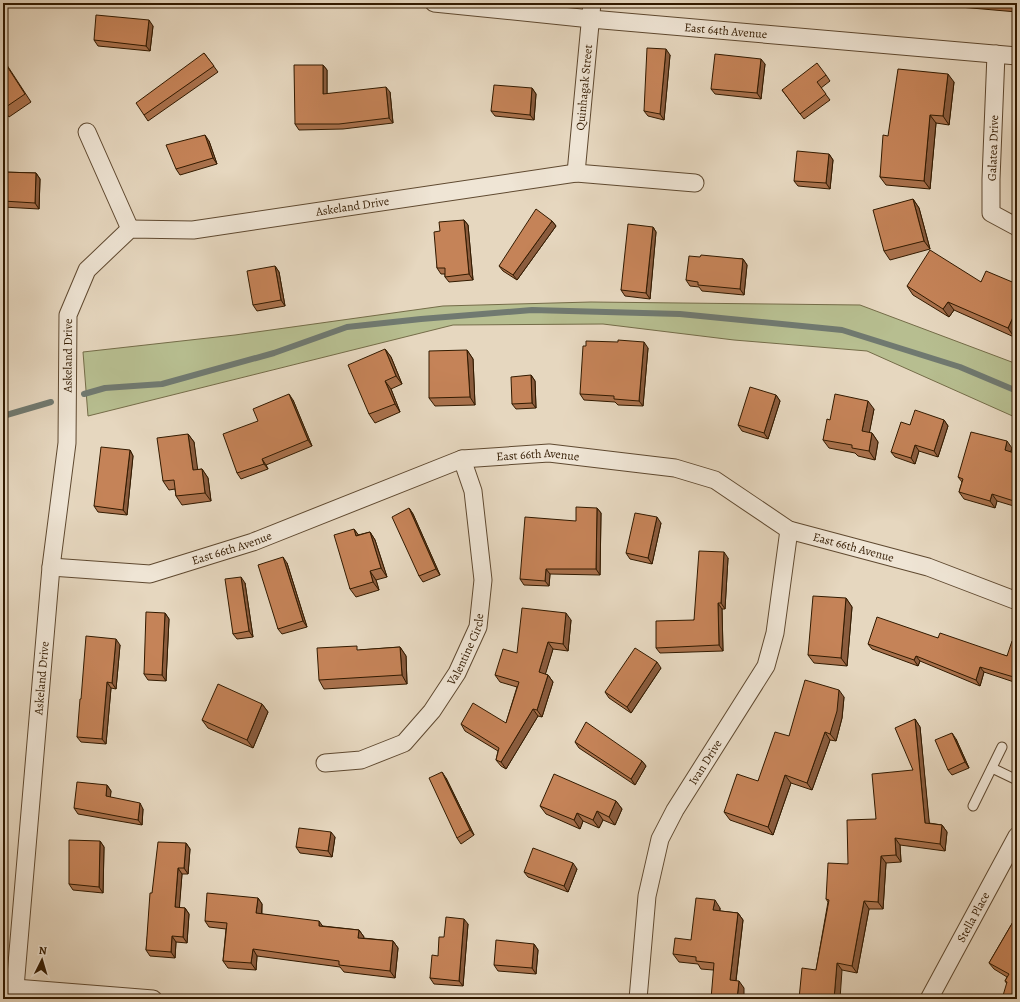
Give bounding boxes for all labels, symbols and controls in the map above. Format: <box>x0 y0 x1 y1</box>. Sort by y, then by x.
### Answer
street label: East 64th Avenue <box>684 19 768 42</box>
street label: Quinhagak Street <box>572 44 596 131</box>
street label: Galatea Drive <box>984 115 1002 181</box>
street label: Askeland Drive <box>314 193 390 220</box>
street label: Askeland Drive <box>59 319 76 394</box>
street label: East 66th Avenue <box>496 445 580 465</box>
street label: East 66th Avenue <box>190 527 274 569</box>
street label: East 66th Avenue <box>811 529 896 566</box>
street label: Valentine Circle <box>443 613 487 689</box>
street label: Askeland Drive <box>30 641 53 717</box>
street label: Ivan Drive <box>685 737 725 788</box>
street label: Stella Place <box>953 889 993 945</box>
north arrow <box>22 940 62 980</box>
text: N <box>38 943 47 958</box>

